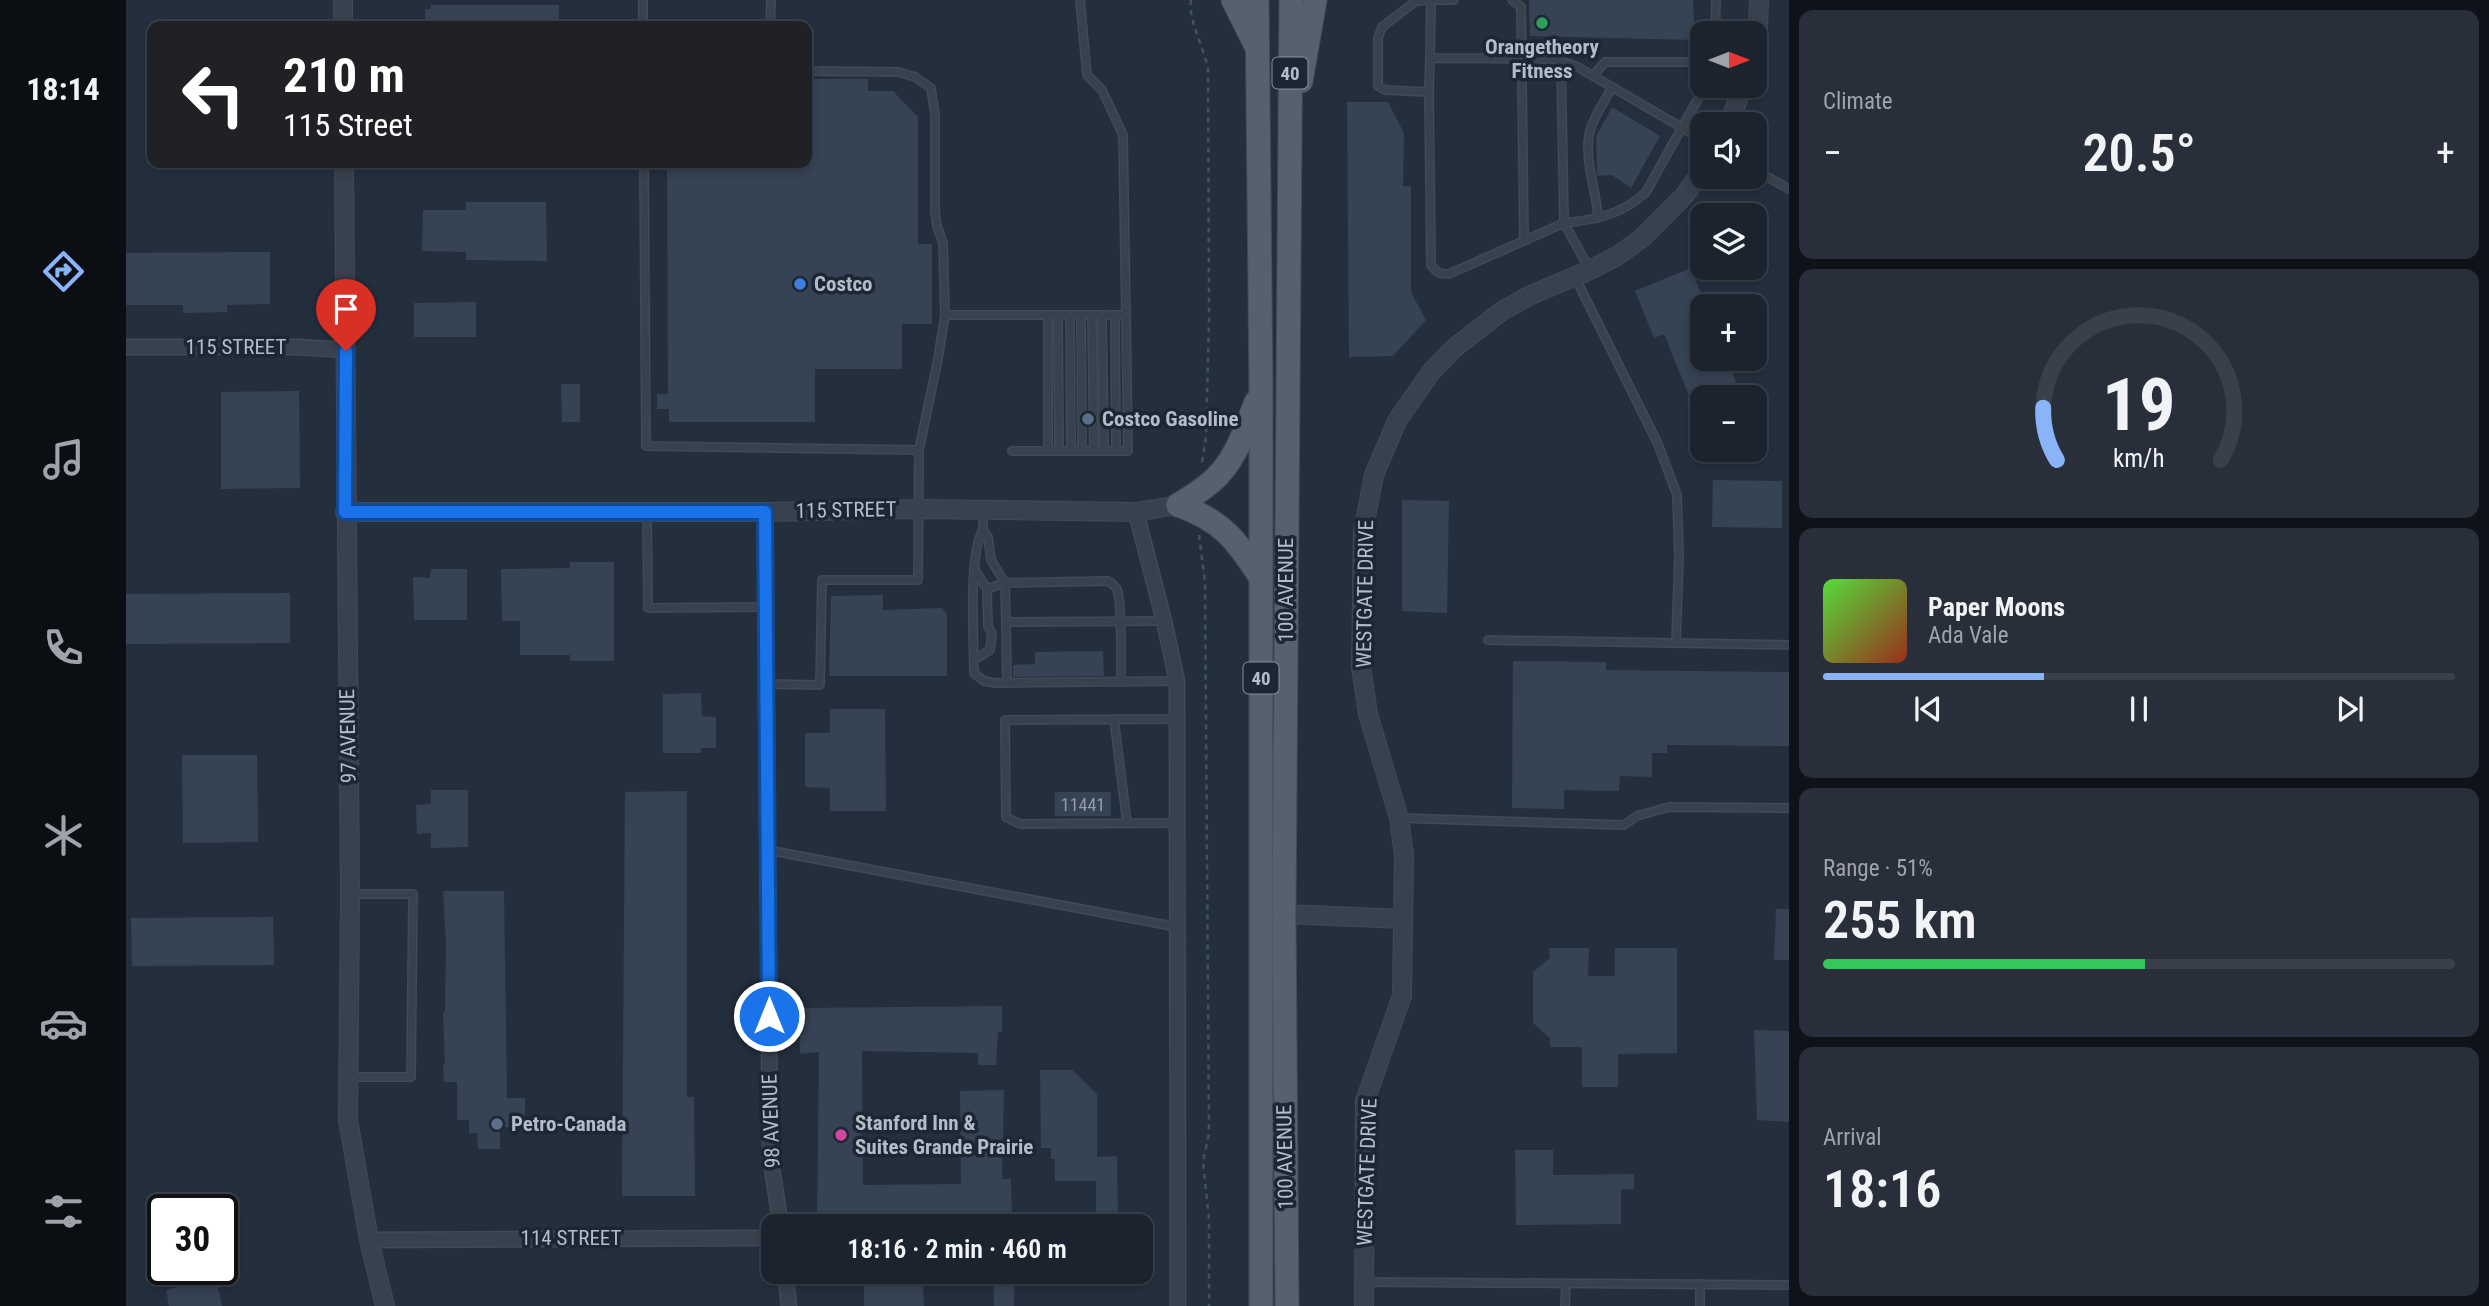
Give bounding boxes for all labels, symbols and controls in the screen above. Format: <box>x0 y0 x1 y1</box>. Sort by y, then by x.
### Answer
marker: Orangetheory Fitness <box>1534 15 1550 31</box>
north arrow <box>1690 21 1768 98</box>
map controls <box>1690 21 1767 462</box>
place label: Orangetheory Fitness <box>1485 35 1600 83</box>
text: 210 m <box>283 47 405 104</box>
icon: left <box>168 49 259 140</box>
road number: 40 <box>1272 58 1308 88</box>
text: 18:14 <box>26 70 100 108</box>
text: Climate <box>1823 88 1893 115</box>
text: 115 Street <box>283 106 413 144</box>
button: sound <box>1690 112 1767 189</box>
text: 20.5° <box>2082 123 2196 184</box>
text: − <box>1823 131 1842 175</box>
text: + <box>2436 131 2455 175</box>
button: layers <box>1690 203 1767 280</box>
icon: directions <box>39 247 88 296</box>
place label: Costco <box>814 272 873 296</box>
marker: Costco <box>792 276 808 292</box>
pin <box>316 279 376 351</box>
icon: arrive <box>327 290 365 328</box>
button: + <box>1690 294 1767 371</box>
street label: 115 STREET <box>186 335 287 359</box>
text: 19 <box>2102 362 2176 448</box>
button: − <box>1690 385 1767 462</box>
place label: Costco Gasoline <box>1102 407 1238 431</box>
marker: Costco Gasoline <box>1080 411 1096 427</box>
icon: music <box>39 435 88 484</box>
text: km/h <box>2113 444 2165 473</box>
street label: 115 STREET <box>795 497 897 523</box>
street label: WESTGATE DRIVE <box>1352 520 1378 668</box>
street label: 100 AVENUE <box>1274 538 1298 642</box>
text: Paper Moons <box>1928 592 2065 622</box>
text: Ada Vale <box>1928 622 2008 649</box>
icon: phone <box>39 623 88 672</box>
road number: 40 <box>1244 663 1278 694</box>
street label: 97 AVENUE <box>335 689 361 783</box>
icon: previous <box>1909 690 1947 728</box>
icon: pause <box>2120 690 2158 728</box>
icon: next <box>2331 690 2369 728</box>
house number: 11441 <box>1061 794 1105 815</box>
icon: climate <box>39 811 88 860</box>
text: Range · 51% <box>1823 855 1933 882</box>
text: 255 km <box>1823 890 1977 951</box>
position arrow <box>732 979 806 1053</box>
icon: car <box>39 999 88 1048</box>
street label: 98 AVENUE <box>757 1073 785 1169</box>
street label: WESTGATE DRIVE <box>1352 1098 1382 1246</box>
street label: 100 AVENUE <box>1272 1105 1298 1209</box>
place label: Stanford Inn & Suites Grande Prairie <box>855 1111 1033 1159</box>
place label: Petro-Canada <box>511 1112 626 1136</box>
marker: Petro-Canada <box>489 1116 505 1132</box>
text: Arrival <box>1823 1124 1882 1151</box>
marker: Stanford Inn & Suites Grande Prairie <box>833 1127 849 1143</box>
text: 18:16 <box>1823 1159 1941 1220</box>
icon: filters <box>39 1187 88 1236</box>
speed limit sign: 30 <box>147 1194 238 1285</box>
street label: 114 STREET <box>521 1226 622 1250</box>
text: 18:16 · 2 min · 460 m <box>847 1234 1067 1264</box>

